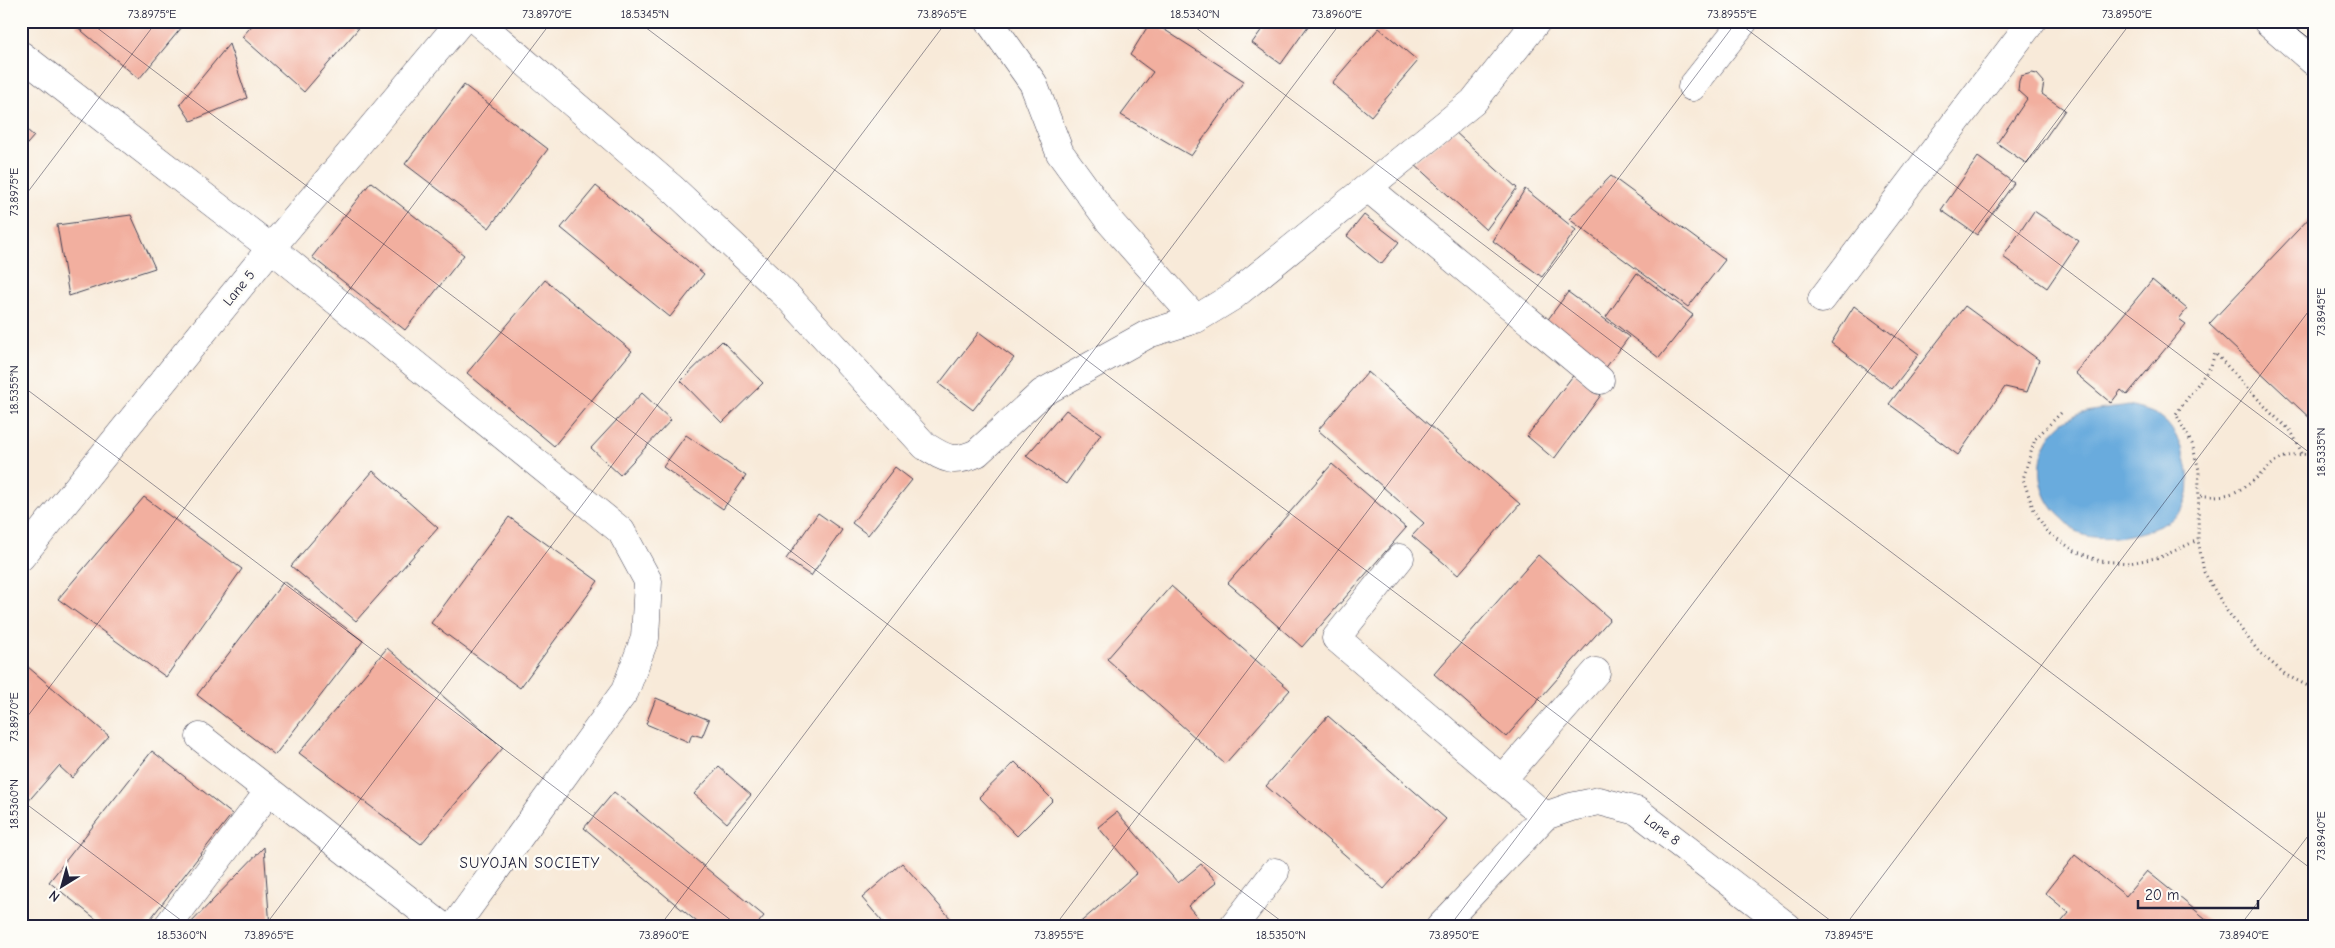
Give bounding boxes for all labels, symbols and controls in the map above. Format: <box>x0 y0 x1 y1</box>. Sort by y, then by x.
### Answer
text: 73.8975°E <box>128 7 176 21</box>
text: 73.8970°E <box>522 7 572 21</box>
text: 18.5345°N <box>621 7 669 21</box>
text: 73.8965°E <box>917 7 967 21</box>
text: 18.5340°N <box>1170 7 1220 21</box>
text: 73.8960°E <box>1312 7 1362 21</box>
text: 73.8955°E <box>1707 7 1757 21</box>
text: 73.8950°E <box>2102 7 2152 21</box>
text: 73.8975°E <box>7 168 21 216</box>
street label: Lane 5 <box>219 267 259 309</box>
text: 73.8945°E <box>2314 288 2328 336</box>
text: 18.5355°N <box>7 365 21 415</box>
text: 18.5335°N <box>2314 428 2328 476</box>
text: 73.8970°E <box>7 692 21 742</box>
text: 18.5360°N <box>7 779 21 829</box>
street label: Lane 8 <box>1641 811 1683 849</box>
text: 73.8940°E <box>2314 811 2328 861</box>
district label: SUYOJAN SOCIETY <box>460 854 600 872</box>
north arrow <box>38 860 88 910</box>
scale bar <box>2138 878 2258 910</box>
text: N <box>46 886 63 906</box>
text: 20 m <box>2145 886 2179 904</box>
text: 18.5360°N <box>157 928 207 942</box>
text: 73.8965°E <box>244 928 294 942</box>
text: 73.8960°E <box>639 928 689 942</box>
text: 73.8955°E <box>1034 928 1084 942</box>
text: 18.5350°N <box>1256 928 1306 942</box>
text: 73.8950°E <box>1429 928 1479 942</box>
text: 73.8945°E <box>1825 928 1873 942</box>
text: 73.8940°E <box>2219 928 2269 942</box>

